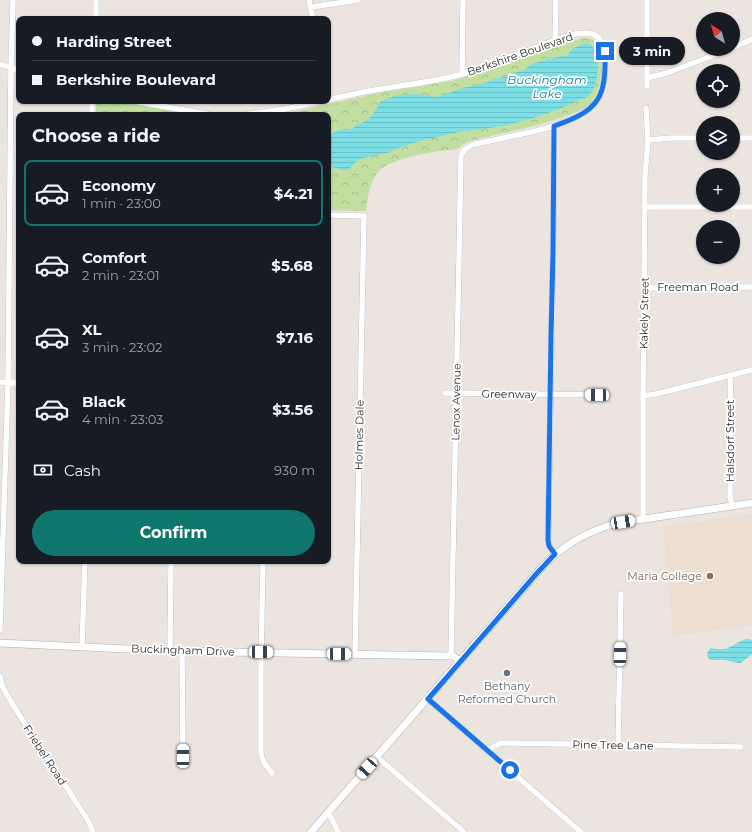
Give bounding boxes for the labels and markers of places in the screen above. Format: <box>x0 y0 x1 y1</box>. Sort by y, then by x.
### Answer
place label: Maria College <box>627 569 702 583</box>
marker: Maria College <box>705 571 715 581</box>
marker: Bethany Reformed Church <box>502 668 512 678</box>
place label: Bethany Reformed Church <box>458 679 556 706</box>

